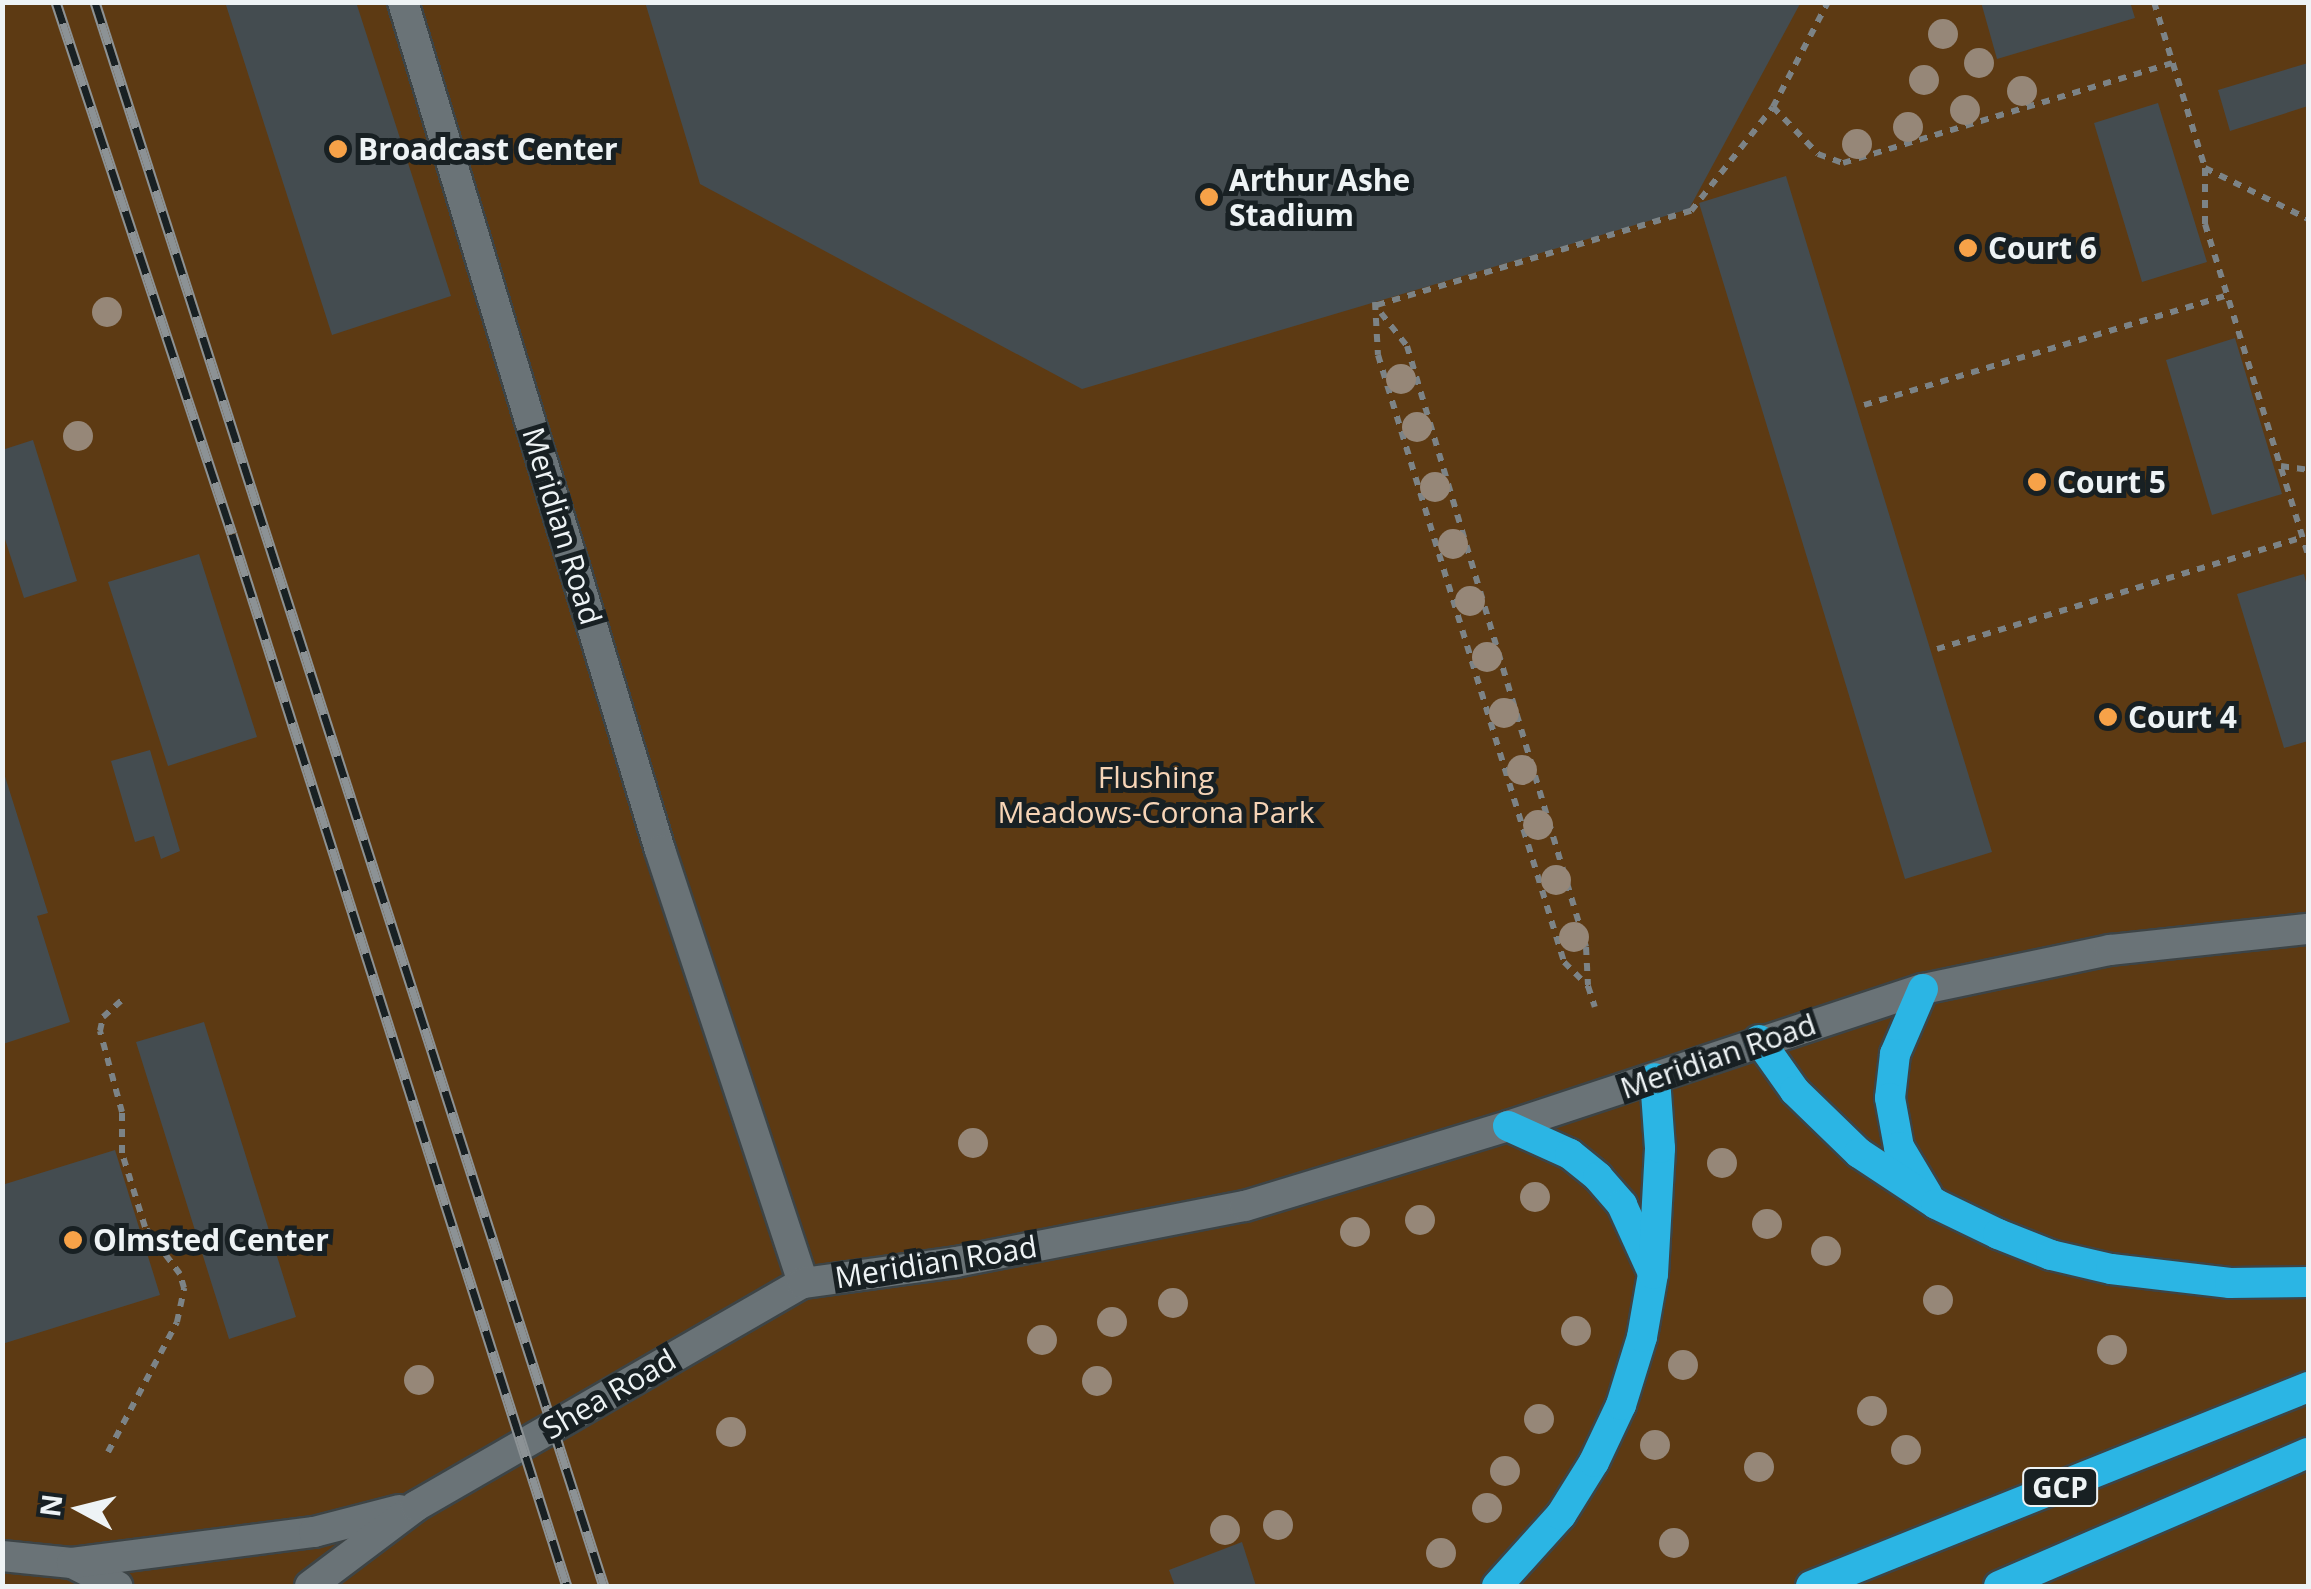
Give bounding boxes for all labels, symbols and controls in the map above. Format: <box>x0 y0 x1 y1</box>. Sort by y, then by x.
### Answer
place label: Broadcast Center <box>358 131 618 167</box>
marker: Broadcast Center <box>327 138 349 160</box>
place label: Arthur Ashe Stadium <box>1229 162 1410 232</box>
marker: Arthur Ashe Stadium <box>1198 186 1220 208</box>
place label: Court 6 <box>1988 230 2097 266</box>
marker: Court 6 <box>1957 237 1979 259</box>
street label: Meridian Road <box>515 423 609 629</box>
place label: Court 5 <box>2057 464 2166 500</box>
marker: Court 5 <box>2026 471 2048 493</box>
place label: Court 4 <box>2128 699 2237 735</box>
marker: Court 4 <box>2097 706 2119 728</box>
park label: Flushing Meadows-Corona Park <box>998 759 1314 830</box>
street label: Meridian Road <box>1616 1006 1820 1106</box>
place label: Olmsted Center <box>93 1222 329 1258</box>
street label: Meridian Road <box>832 1228 1040 1296</box>
marker: Olmsted Center <box>62 1229 84 1251</box>
street label: Shea Road <box>536 1341 682 1447</box>
north arrow <box>30 1459 130 1559</box>
road number: GCP <box>2020 1464 2100 1510</box>
text: N <box>30 1492 70 1519</box>

